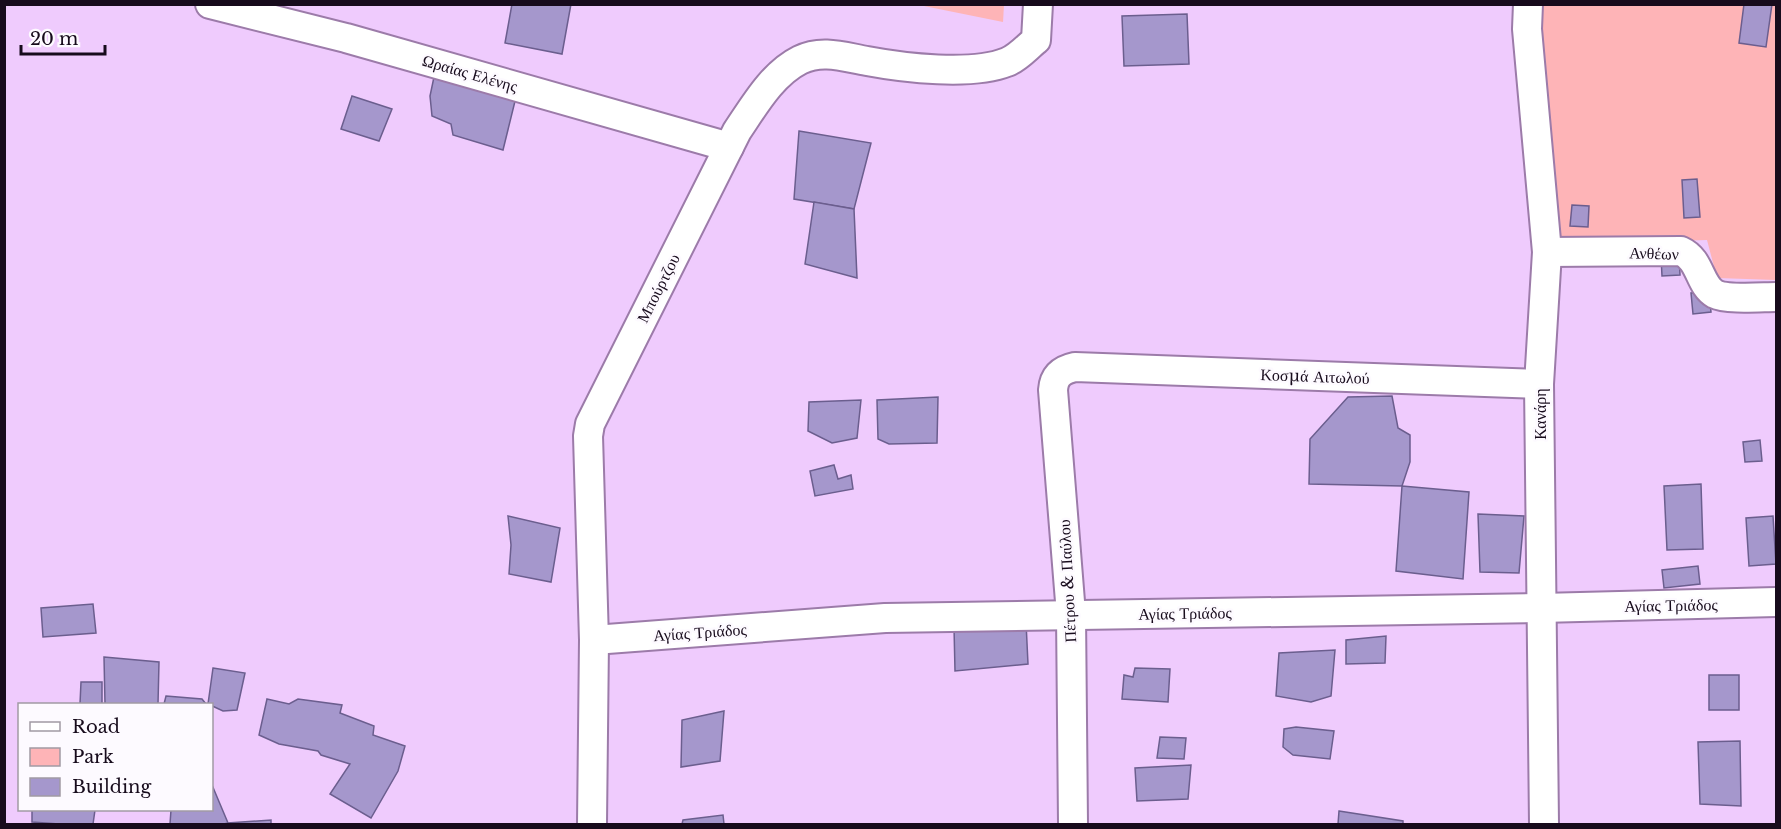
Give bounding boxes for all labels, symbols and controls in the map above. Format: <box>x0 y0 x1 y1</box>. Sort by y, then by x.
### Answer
scale bar <box>21 18 105 56</box>
text: 20 m <box>30 28 78 50</box>
street label: Ωραίας Ελένης <box>420 50 521 96</box>
street label: Ανθέων <box>1629 242 1679 264</box>
street label: Μπούρτζου <box>632 250 684 326</box>
street label: Κοσμά Αιτωλού <box>1260 364 1370 388</box>
street label: Κανάρη <box>1530 388 1550 440</box>
street label: Πέτρου & Παύλου <box>1054 519 1080 643</box>
street label: Αγίας Τριάδος <box>1624 594 1719 616</box>
street label: Αγίας Τριάδος <box>1138 602 1233 624</box>
street label: Αγίας Τριάδος <box>653 619 748 645</box>
legend <box>18 703 213 811</box>
text: Road <box>72 716 120 738</box>
text: Park <box>72 746 114 768</box>
text: Building <box>72 776 151 798</box>

